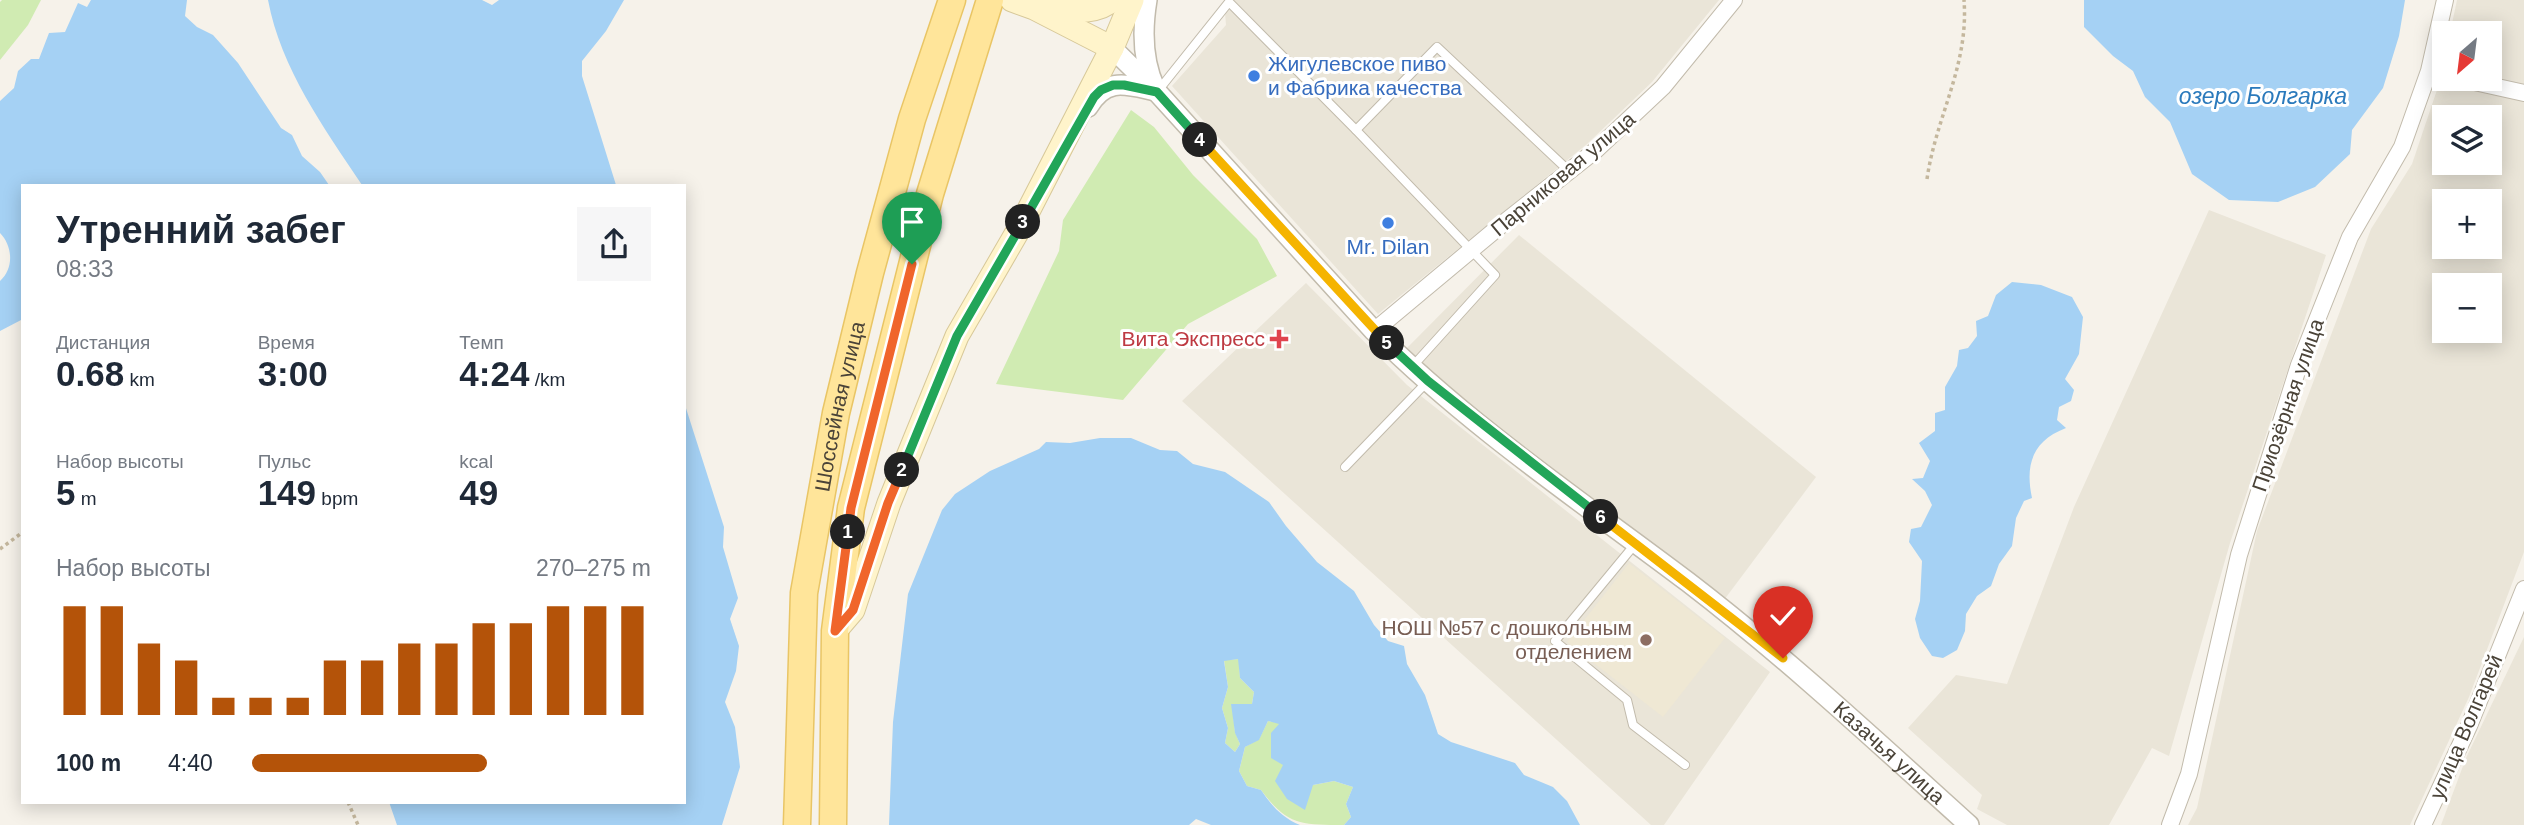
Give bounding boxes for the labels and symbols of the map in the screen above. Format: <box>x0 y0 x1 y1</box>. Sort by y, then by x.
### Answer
north arrow <box>2432 21 2502 91</box>
place label: Жигулевское пиво и Фабрика качества <box>1268 52 1462 99</box>
marker: Жигулевское пиво и Фабрика качества <box>1246 68 1262 84</box>
water label: озеро Болгарка <box>2179 83 2347 109</box>
street label: Парниковая улица <box>1486 107 1639 240</box>
pin: 4 <box>1182 122 1218 158</box>
pin <box>882 192 942 264</box>
pin: 3 <box>1006 204 1040 240</box>
marker: Mr. Dilan <box>1380 215 1396 231</box>
place label: Mr. Dilan <box>1347 235 1429 258</box>
street label: Приозёрная улица <box>2247 315 2328 494</box>
street label: Шоссейная улица <box>810 319 869 493</box>
pin: 5 <box>1370 326 1404 360</box>
place label: Вита Экспресс <box>1122 327 1265 350</box>
marker: Вита Экспресс <box>1271 331 1287 347</box>
pin: 2 <box>884 452 920 488</box>
pin: 6 <box>1584 500 1618 534</box>
pin: 1 <box>830 514 866 550</box>
pin <box>1753 586 1813 658</box>
place label: НОШ №57 с дошкольным отделением <box>1382 616 1632 663</box>
marker: НОШ №57 с дошкольным отделением <box>1638 632 1654 648</box>
street label: улица Волгарей <box>2425 651 2506 803</box>
street label: Казачья улица <box>1829 697 1950 809</box>

